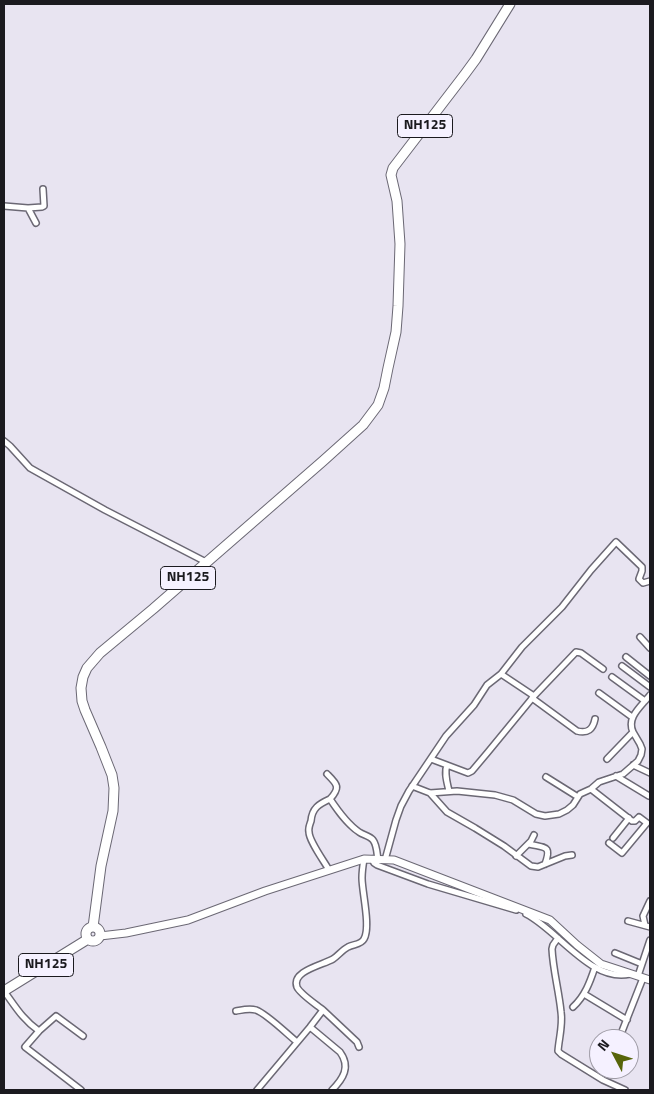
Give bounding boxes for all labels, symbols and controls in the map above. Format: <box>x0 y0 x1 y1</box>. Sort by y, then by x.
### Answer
road number: NH125 <box>398 114 452 138</box>
road number: NH125 <box>160 566 216 590</box>
road number: NH125 <box>18 954 74 976</box>
north arrow <box>589 1029 639 1079</box>
text: N <box>592 1034 614 1055</box>

